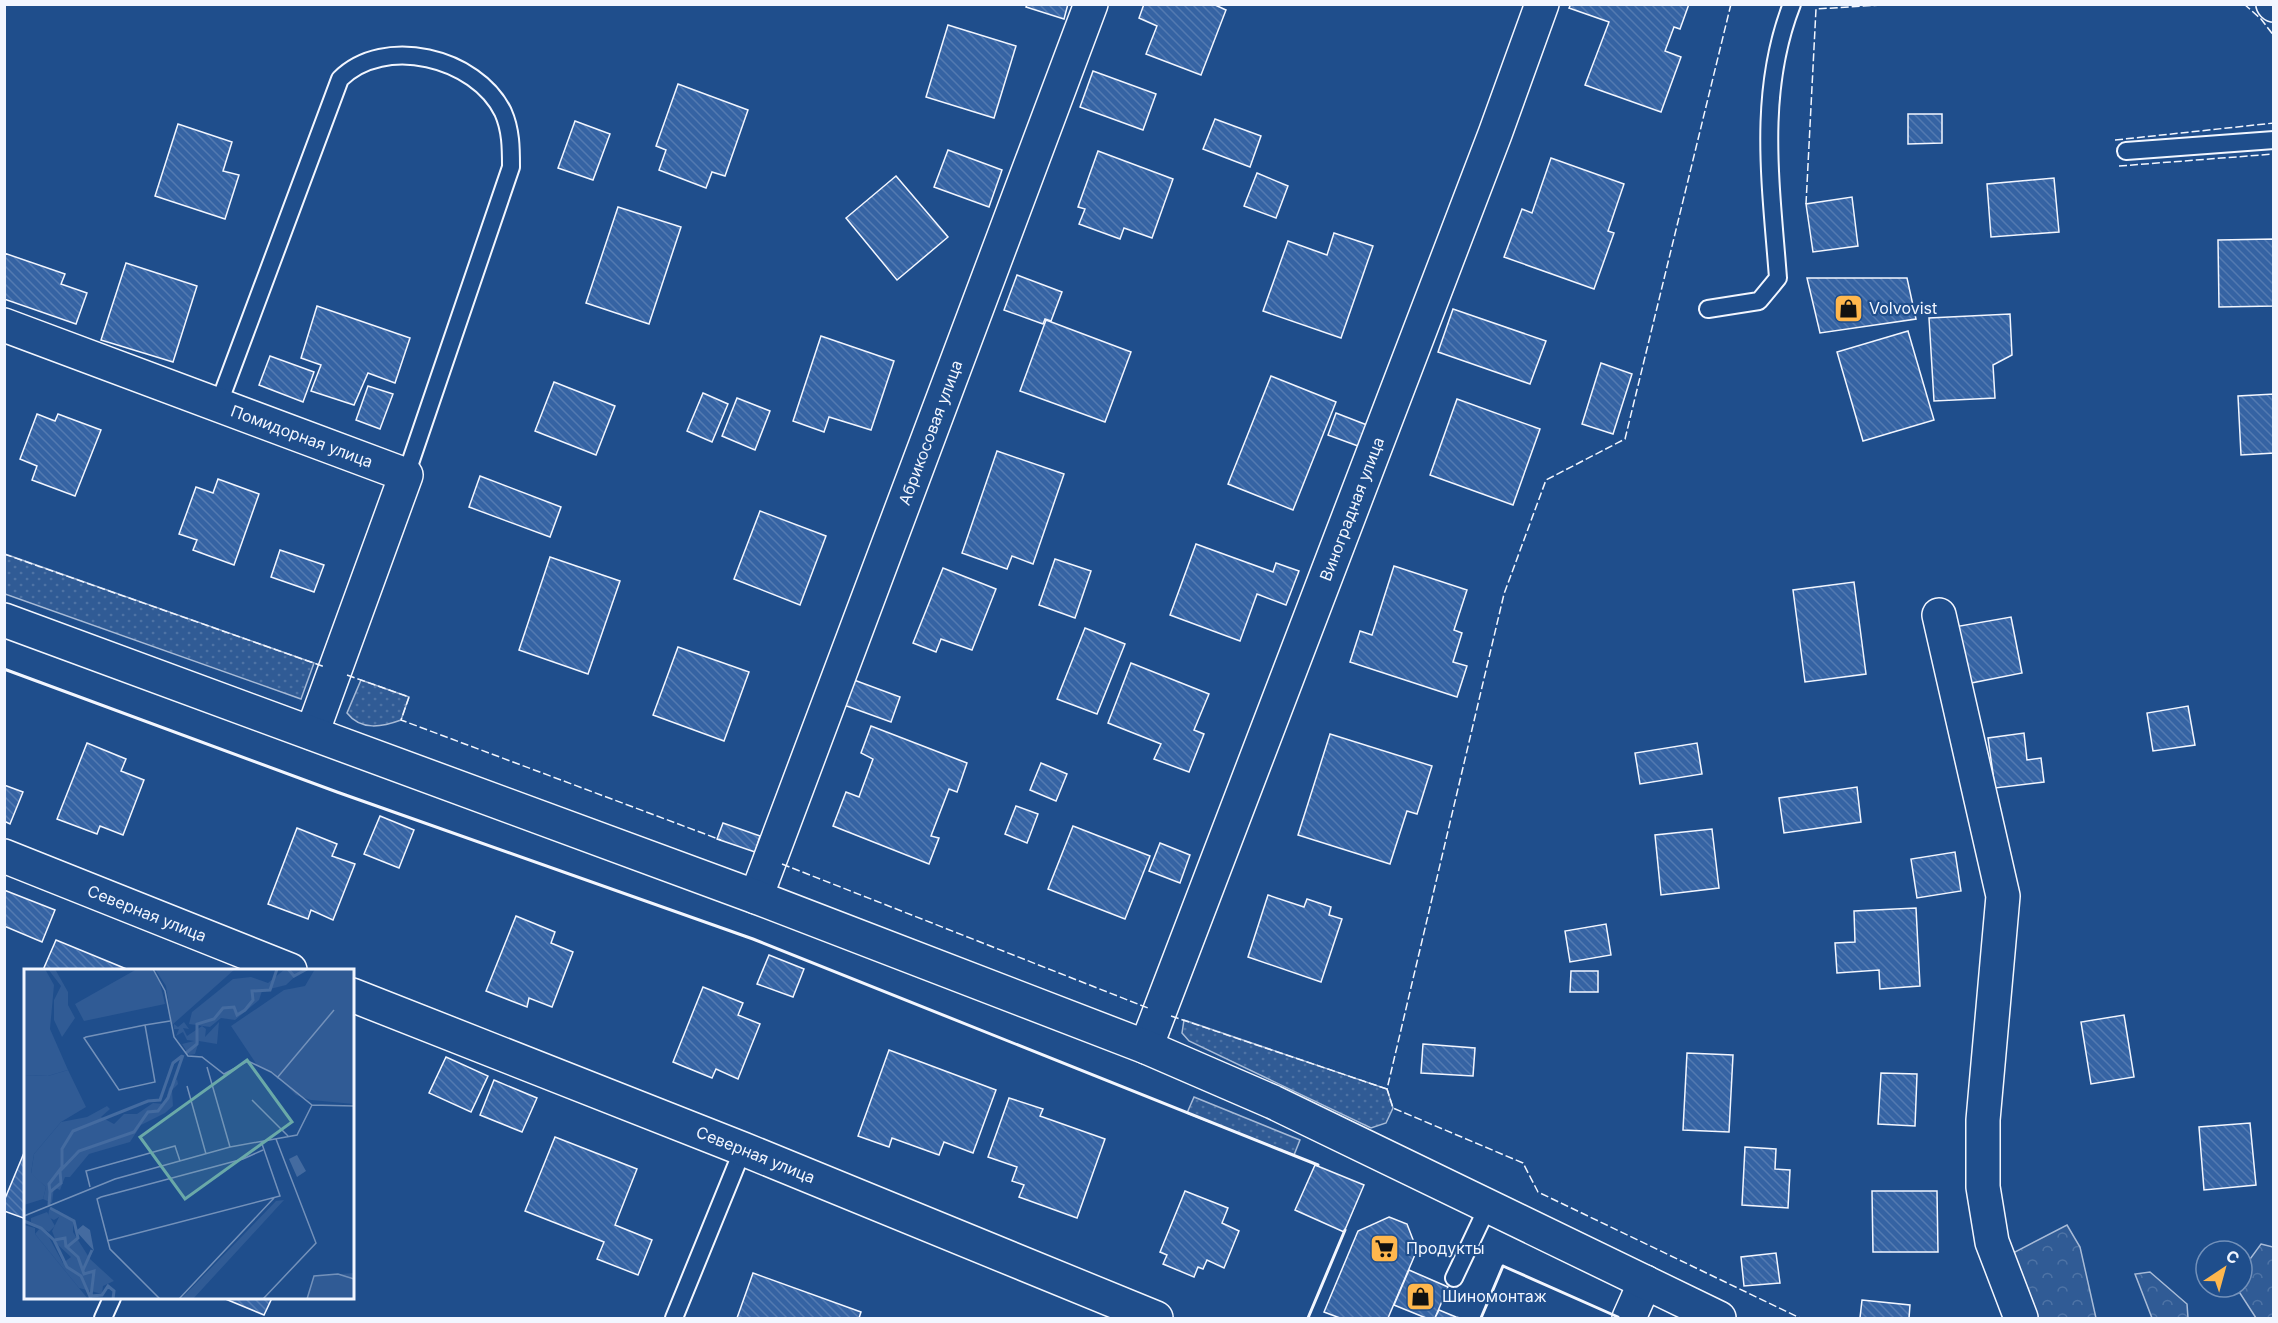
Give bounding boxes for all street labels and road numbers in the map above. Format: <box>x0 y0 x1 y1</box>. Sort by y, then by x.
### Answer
street label: Абрикосовая улица <box>894 357 967 508</box>
street label: Помидорная улица <box>228 401 376 472</box>
street label: Виноградная улица <box>1315 434 1388 584</box>
street label: Северная улица <box>85 880 210 946</box>
street label: Северная улица <box>693 1122 818 1187</box>

